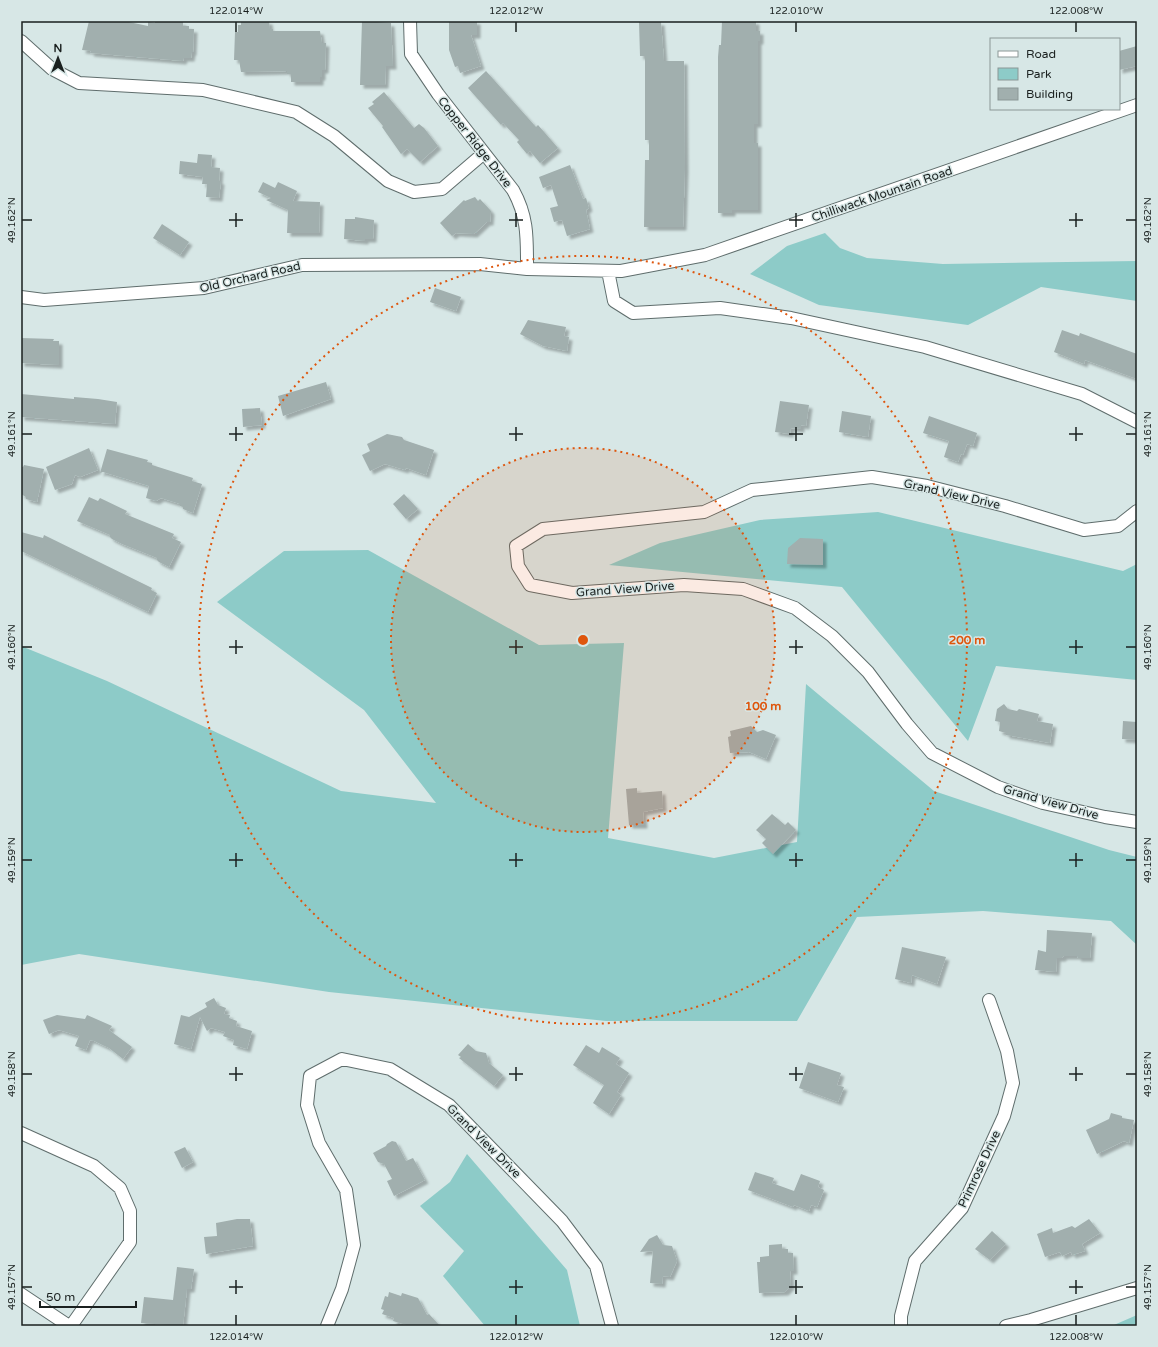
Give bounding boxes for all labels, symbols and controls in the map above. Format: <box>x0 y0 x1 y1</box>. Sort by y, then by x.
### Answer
text: 122.014°W <box>209 5 263 17</box>
text: 122.012°W <box>489 5 543 17</box>
text: 122.010°W <box>769 5 823 17</box>
text: 122.008°W <box>1049 5 1103 17</box>
north arrow <box>38 38 78 78</box>
legend <box>990 38 1120 110</box>
text: N <box>54 42 62 55</box>
text: Road <box>1026 47 1056 61</box>
text: Park <box>1026 67 1052 81</box>
text: Building <box>1026 87 1073 101</box>
street label: Copper Ridge Drive <box>435 94 515 190</box>
street label: Chilliwack Mountain Road <box>810 163 954 225</box>
text: 49.162°N <box>6 197 18 243</box>
text: 49.162°N <box>1142 197 1154 243</box>
street label: Old Orchard Road <box>198 259 302 295</box>
text: 49.161°N <box>6 411 18 457</box>
text: 49.161°N <box>1142 411 1154 457</box>
street label: Grand View Drive <box>902 476 1002 512</box>
street label: Grand View Drive <box>575 579 675 599</box>
text: 49.160°N <box>6 624 18 670</box>
text: 49.160°N <box>1142 624 1154 670</box>
centre of rings <box>576 633 590 647</box>
text: 200 m <box>949 633 985 647</box>
text: 100 m <box>745 699 781 713</box>
street label: Grand View Drive <box>1002 782 1100 822</box>
text: 49.159°N <box>6 837 18 883</box>
text: 49.159°N <box>1142 837 1154 883</box>
text: 49.158°N <box>6 1051 18 1097</box>
text: 49.158°N <box>1142 1051 1154 1097</box>
street label: Grand View Drive <box>444 1101 524 1181</box>
street label: Primrose Drive <box>955 1128 1003 1210</box>
text: 49.157°N <box>6 1264 18 1310</box>
text: 49.157°N <box>1142 1264 1154 1310</box>
scale bar <box>40 1283 136 1309</box>
text: 50 m <box>46 1290 75 1304</box>
text: 122.014°W <box>209 1331 263 1343</box>
text: 122.012°W <box>489 1331 543 1343</box>
text: 122.010°W <box>769 1331 823 1343</box>
text: 122.008°W <box>1049 1331 1103 1343</box>

